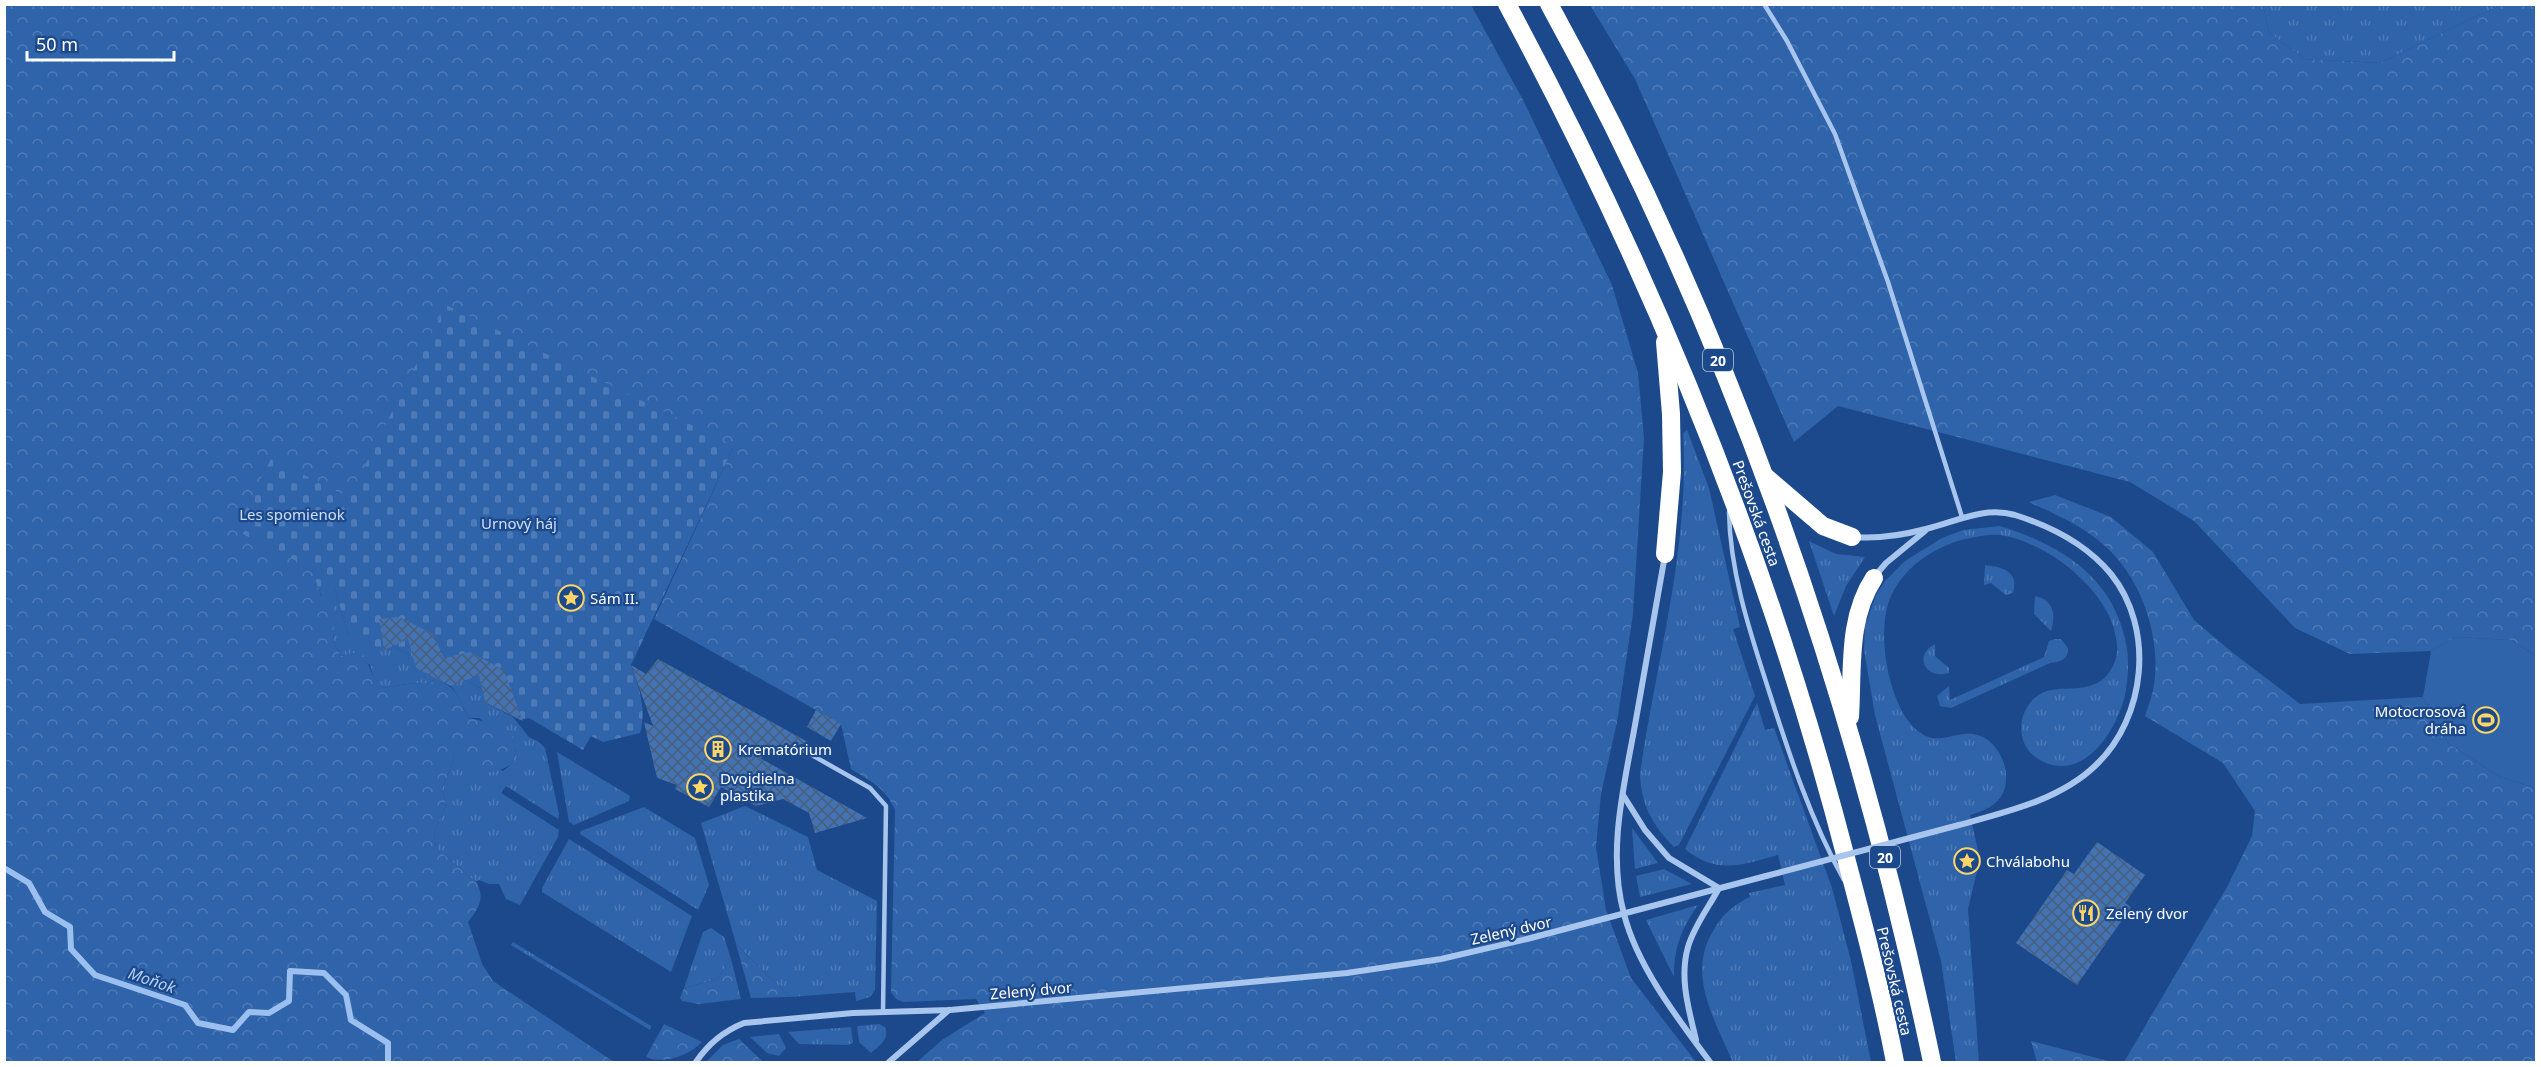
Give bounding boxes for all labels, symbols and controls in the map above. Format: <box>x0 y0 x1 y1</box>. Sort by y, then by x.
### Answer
scale bar <box>27 24 174 62</box>
text: 50 m <box>36 32 78 56</box>
road number: 20 <box>1703 349 1733 371</box>
street label: Prešovská cesta <box>1729 457 1785 569</box>
park label: Les spomienok <box>239 504 345 524</box>
park label: Urnový háj <box>481 513 557 533</box>
place icon: Sám II. <box>556 583 586 613</box>
place label: Sám II. <box>590 588 639 608</box>
place label: Motocrosová dráha <box>2375 701 2466 738</box>
sports icon: Motocrosová dráha <box>2471 705 2501 735</box>
building icon: Krematórium <box>703 734 733 764</box>
place label: Krematórium <box>738 739 832 759</box>
place label: Dvojdielna plastika <box>720 768 795 805</box>
place icon: Dvojdielna plastika <box>685 772 715 802</box>
road number: 20 <box>1870 846 1900 868</box>
place icon: Chválabohu <box>1952 846 1982 876</box>
place label: Chválabohu <box>1986 851 2070 871</box>
restaurant icon: Zelený dvor <box>2071 898 2101 928</box>
place label: Zelený dvor <box>2106 903 2188 923</box>
street label: Zelený dvor <box>1469 911 1553 949</box>
street label: Prešovská cesta <box>1873 925 1917 1037</box>
water label: Moňok <box>125 962 180 999</box>
street label: Zelený dvor <box>989 976 1073 1004</box>

